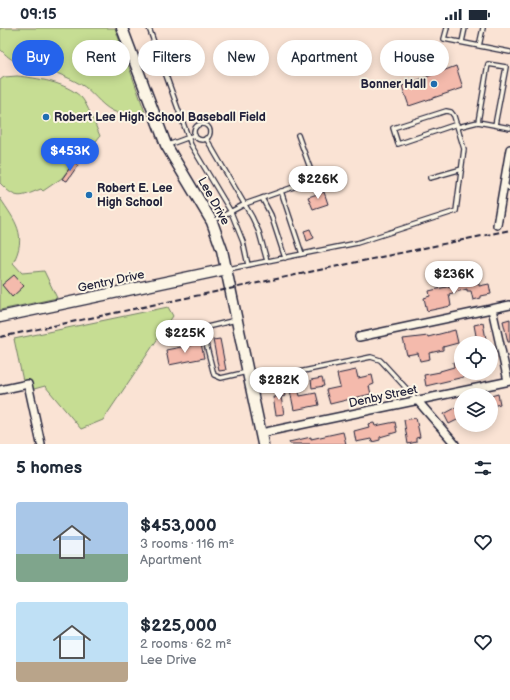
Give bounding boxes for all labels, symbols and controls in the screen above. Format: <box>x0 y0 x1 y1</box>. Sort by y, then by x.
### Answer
text: 09:15 <box>20 5 57 24</box>
chip: Buy <box>12 40 64 76</box>
chip: Rent <box>72 40 130 76</box>
chip: Filters <box>138 40 205 76</box>
chip: New <box>213 40 269 76</box>
chip: Apartment <box>277 40 372 76</box>
chip: House <box>380 40 449 76</box>
place label: Bonner Hall <box>361 77 426 92</box>
marker: Bonner Hall <box>429 79 439 89</box>
place label: Robert Lee High School Baseball Field <box>54 110 266 125</box>
marker: Robert Lee High School Baseball Field <box>41 112 51 122</box>
pin: $453K <box>42 138 98 172</box>
text: $453K <box>50 143 90 159</box>
pin: $226K <box>290 166 346 200</box>
text: $226K <box>298 171 338 187</box>
street label: Lee Drive <box>194 175 233 228</box>
place label: Robert E. Lee High School <box>97 181 173 210</box>
marker: Robert E. Lee High School <box>84 190 94 200</box>
pin: $236K <box>426 261 482 295</box>
text: $236K <box>434 266 474 282</box>
street label: Gentry Drive <box>76 267 146 296</box>
pin: $225K <box>157 320 213 354</box>
text: $225K <box>165 325 205 341</box>
map controls <box>454 336 498 432</box>
button: locate <box>454 336 498 380</box>
pin: $282K <box>251 367 307 401</box>
text: $282K <box>259 372 299 388</box>
street label: Denby Street <box>347 382 419 411</box>
button: layers <box>454 388 498 432</box>
icon: filters <box>472 457 494 479</box>
text: 5 homes <box>16 458 82 478</box>
text: $453,000 <box>140 516 217 536</box>
icon: home <box>48 518 96 566</box>
icon: heart <box>472 531 494 553</box>
text: 3 rooms · 116 m² <box>140 536 234 552</box>
text: Apartment <box>140 552 201 568</box>
text: $225,000 <box>140 616 217 636</box>
icon: home <box>48 618 96 666</box>
icon: heart <box>472 631 494 653</box>
text: 2 rooms · 62 m² <box>140 636 232 652</box>
text: Lee Drive <box>140 652 197 668</box>

